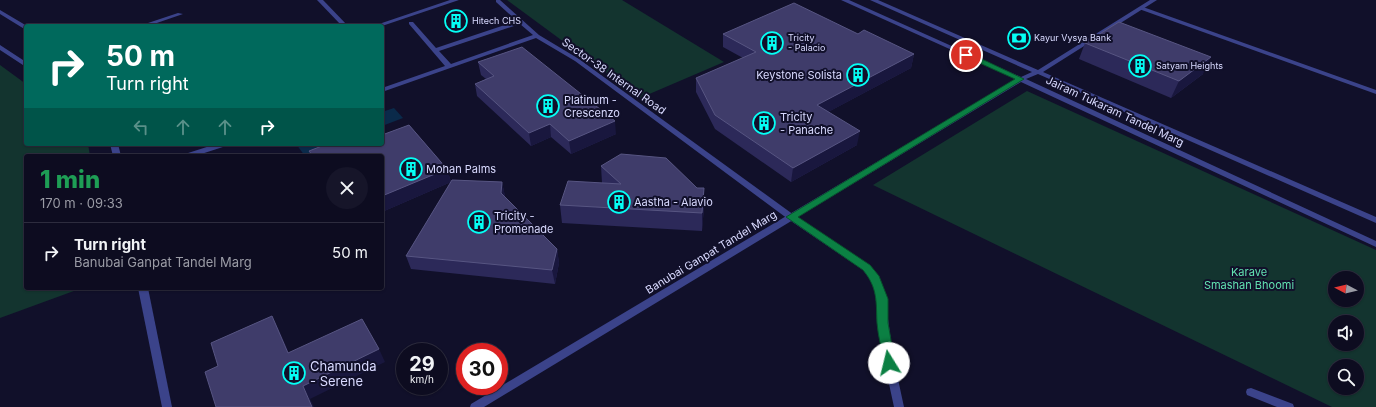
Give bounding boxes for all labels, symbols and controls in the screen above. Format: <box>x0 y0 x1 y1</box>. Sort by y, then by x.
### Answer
building icon: Hitech CHS <box>443 8 469 34</box>
place label: Hitech CHS <box>472 15 521 26</box>
bank icon: Kayur Vysya Bank <box>1006 25 1032 51</box>
building icon: Tricity - Palacio <box>759 30 785 56</box>
place label: Tricity - Palacio <box>788 32 825 53</box>
place label: Kayur Vysya Bank <box>1034 32 1111 43</box>
street label: Sector-38 Internal Road <box>559 35 669 117</box>
pin <box>949 38 983 72</box>
text: 50 m <box>106 39 175 73</box>
icon: right <box>40 40 92 92</box>
icon: arrive <box>955 44 977 66</box>
building icon: Satyam Heights <box>1127 53 1153 79</box>
place label: Satyam Heights <box>1156 60 1223 71</box>
building icon: Keystone Solista <box>845 62 871 88</box>
place label: Keystone Solista <box>756 68 842 82</box>
text: Turn right <box>106 73 189 94</box>
street label: Jairam Tukaram Tandel Marg <box>1044 73 1186 149</box>
building icon: Platinum - Crescenzo <box>535 93 561 119</box>
place label: Platinum - Crescenzo <box>564 93 620 120</box>
building icon: Tricity - Panache <box>751 110 777 136</box>
place label: Tricity - Panache <box>780 110 833 137</box>
icon: left <box>130 116 152 138</box>
icon: ahead <box>172 116 194 138</box>
icon: ahead <box>214 116 236 138</box>
icon: right <box>256 116 278 138</box>
building icon: Mohan Palms <box>398 156 424 182</box>
place label: Mohan Palms <box>426 162 496 176</box>
text: 1 min <box>40 165 100 194</box>
button: close <box>326 167 368 209</box>
building icon: Aastha - Alavio <box>606 189 632 215</box>
text: 170 m · 09:33 <box>40 195 123 211</box>
place label: Aastha - Alavio <box>634 195 713 209</box>
street label: Banubai Ganpat Tandel Marg <box>643 207 779 297</box>
building icon: Tricity - Promenade <box>466 209 492 235</box>
place label: Tricity - Promenade <box>494 209 553 236</box>
text: Turn right <box>74 235 146 254</box>
icon: right <box>40 242 62 264</box>
text: 50 m <box>332 243 368 262</box>
text: Banubai Ganpat Tandel Marg <box>74 254 252 270</box>
park label: Karave Smashan Bhoomi <box>1204 265 1294 292</box>
north arrow <box>1328 271 1364 307</box>
map controls <box>1328 271 1364 395</box>
button: sound <box>1328 315 1364 351</box>
position arrow <box>868 342 910 384</box>
speed limit sign: 30 <box>456 343 508 395</box>
text: 29 <box>409 352 435 376</box>
place label: Chamunda - Serene <box>310 358 377 389</box>
button: search <box>1328 359 1364 395</box>
building icon: Chamunda - Serene <box>281 360 307 386</box>
text: km/h <box>410 373 434 385</box>

